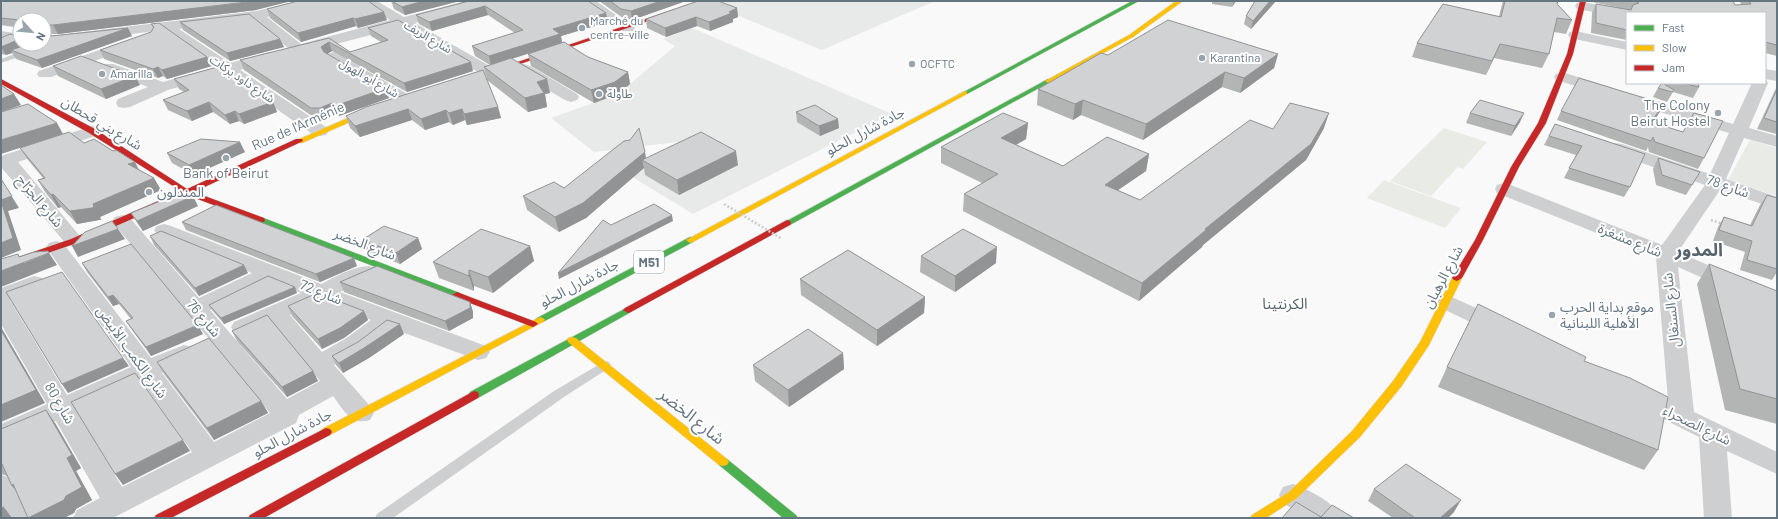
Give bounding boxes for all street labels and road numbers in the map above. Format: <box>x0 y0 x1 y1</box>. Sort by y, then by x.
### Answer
street label: شارع الريف <box>401 17 455 58</box>
street label: شارع داود بركات <box>206 51 278 108</box>
street label: شارع أبو الهول <box>336 55 402 102</box>
street label: شارع بني قحطان <box>57 92 145 156</box>
street label: Rue de l'Arménie <box>249 98 347 154</box>
street label: جادة شارل الحلو <box>822 103 908 159</box>
street label: شارع 78 <box>1704 170 1752 204</box>
street label: شارع الجرّاح <box>11 171 67 232</box>
street label: شارع مشغرة <box>1595 219 1665 263</box>
street label: شارع الخضر <box>330 224 398 266</box>
street label: شارع الرهبان <box>1419 242 1469 312</box>
road number: M51 <box>634 251 664 273</box>
street label: جادة شارل الحلو <box>536 255 622 311</box>
street label: شارع السنغال <box>1658 272 1686 348</box>
street label: شارع 72 <box>296 275 345 310</box>
street label: شارع 76 <box>181 295 225 342</box>
street label: شارع الكمب الأبيض <box>91 302 172 403</box>
street label: شارع 80 <box>39 379 79 428</box>
street label: شارع الخضر <box>652 382 730 451</box>
street label: شارع الصحراء <box>1659 401 1734 451</box>
street label: جادة شارل الحلو <box>249 405 335 461</box>

